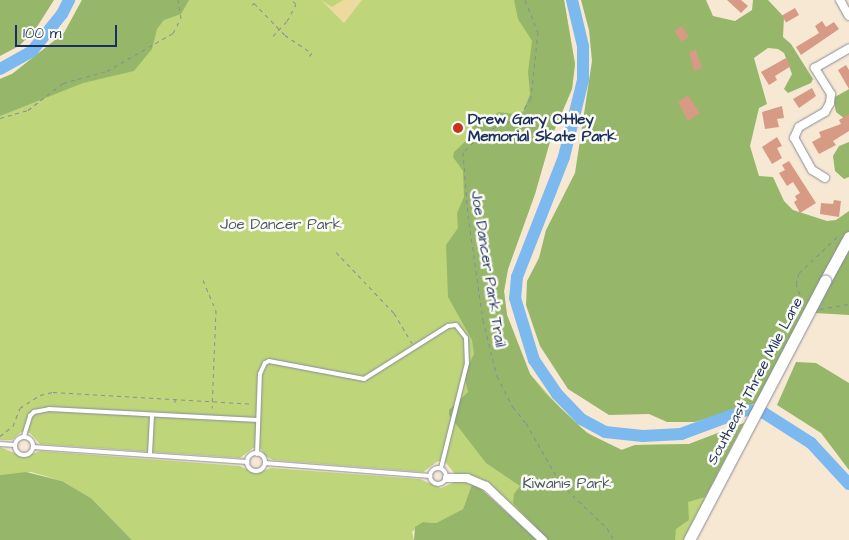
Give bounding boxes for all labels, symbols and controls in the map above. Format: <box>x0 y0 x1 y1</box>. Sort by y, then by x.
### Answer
scale bar <box>18 15 120 47</box>
text: 100 m <box>23 23 62 44</box>
place label: Drew Gary Ottley Memorial Skate Park <box>468 110 617 145</box>
marker: Drew Gary Ottley Memorial Skate Park <box>452 122 464 134</box>
street label: Joe Dancer Park Trail <box>467 190 509 348</box>
park label: Joe Dancer Park <box>220 216 342 234</box>
street label: Southeast Three Mile Lane <box>703 294 807 468</box>
park label: Kiwanis Park <box>522 475 612 493</box>

